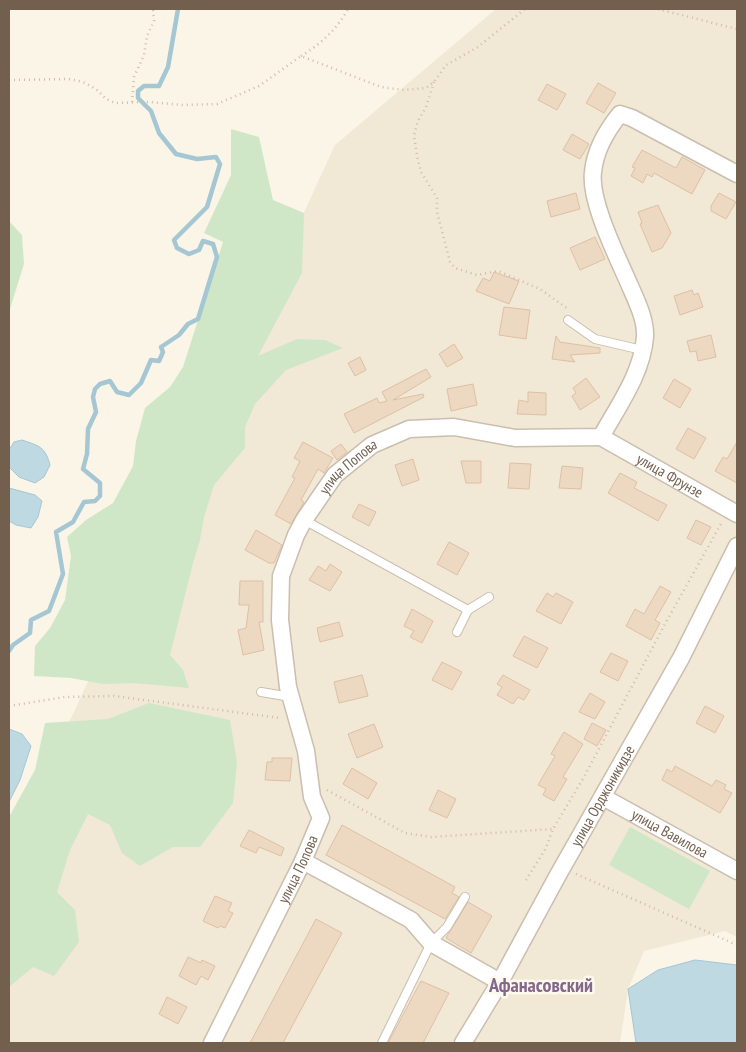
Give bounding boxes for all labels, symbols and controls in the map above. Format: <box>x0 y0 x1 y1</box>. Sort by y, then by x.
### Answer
street label: улица Попова <box>315 434 380 498</box>
street label: улица Фрунзе <box>633 449 707 502</box>
street label: улица Орджоникидзе <box>566 742 639 850</box>
street label: улица Вавилова <box>628 805 711 862</box>
street label: улица Попова <box>273 832 322 906</box>
district label: Афанасовский <box>488 972 593 998</box>

